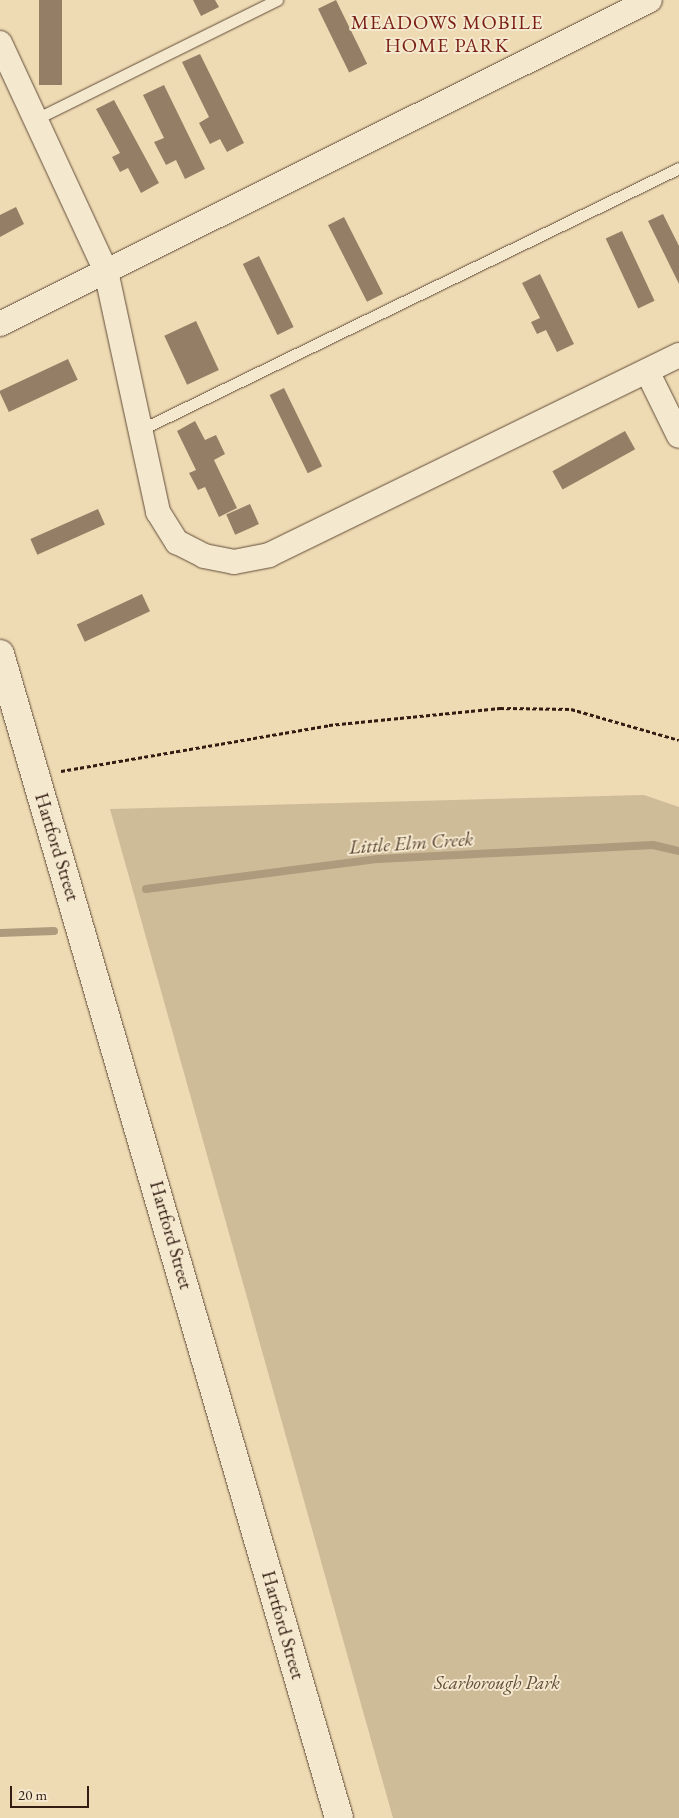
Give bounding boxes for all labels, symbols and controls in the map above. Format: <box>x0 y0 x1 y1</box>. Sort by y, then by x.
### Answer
district label: MEADOWS MOBILE HOME PARK <box>349 10 545 57</box>
street label: Hartford Street <box>30 790 84 904</box>
water label: Little Elm Creek <box>348 827 474 859</box>
street label: Hartford Street <box>145 1178 197 1292</box>
street label: Hartford Street <box>257 1568 309 1682</box>
park label: Scarborough Park <box>434 1672 560 1694</box>
scale bar <box>12 1776 91 1808</box>
text: 20 m <box>18 1785 47 1804</box>

